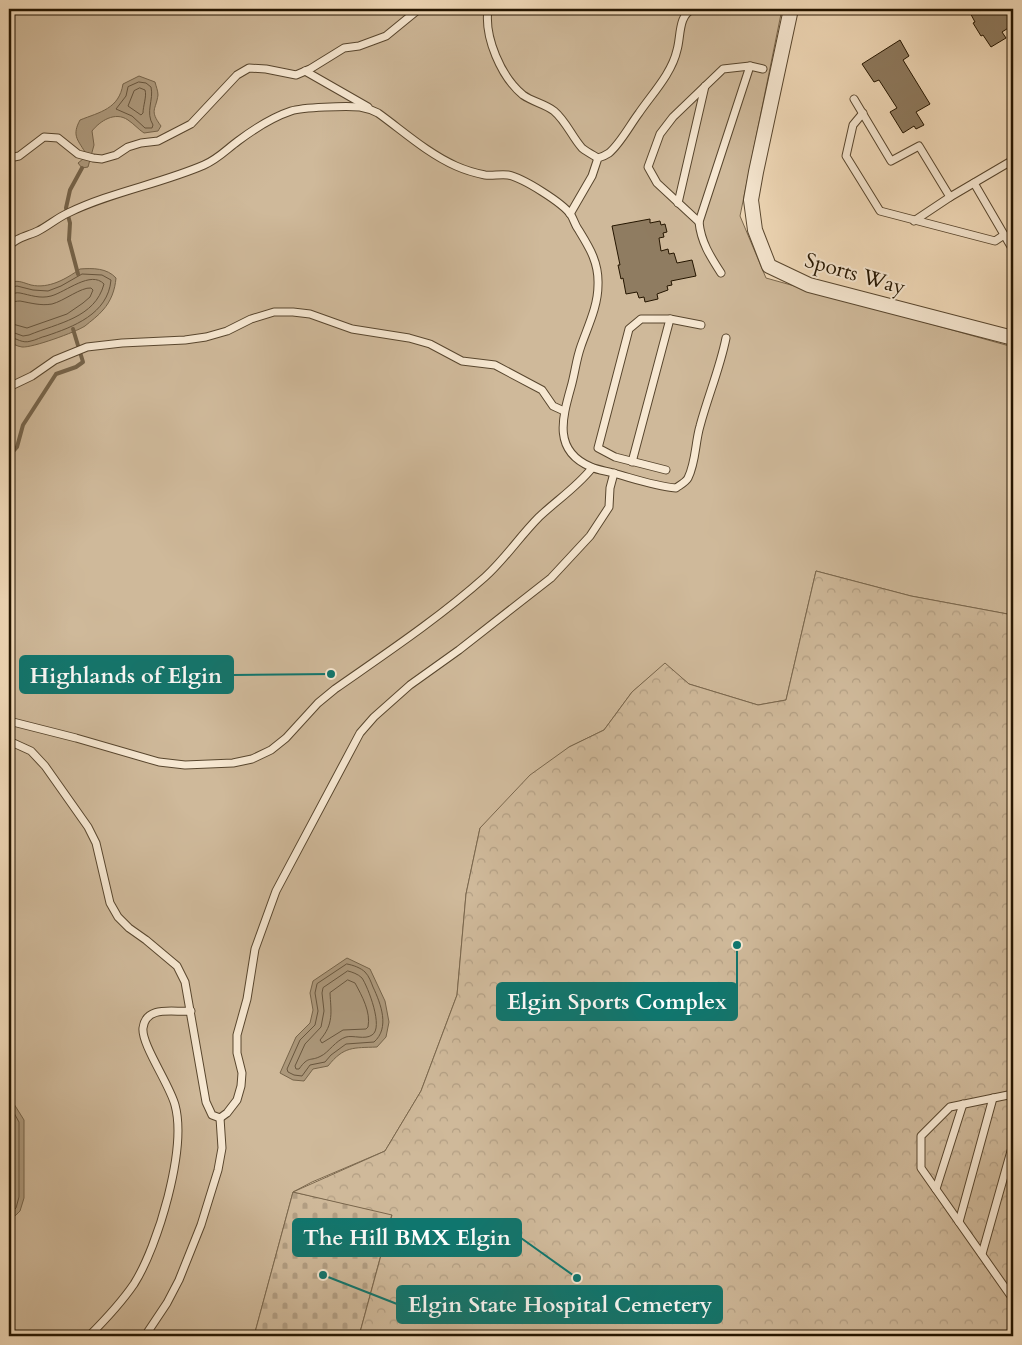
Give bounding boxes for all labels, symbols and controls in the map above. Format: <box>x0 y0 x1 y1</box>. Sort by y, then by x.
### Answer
street label: Sports Way <box>801 246 909 302</box>
callout: Highlands of Elgin <box>20 656 233 693</box>
text: Highlands of Elgin <box>30 661 222 691</box>
callout: Elgin Sports Complex <box>497 983 737 1020</box>
text: Elgin Sports Complex <box>507 987 727 1017</box>
callout: The Hill BMX Elgin <box>293 1219 521 1256</box>
text: The Hill BMX Elgin <box>303 1223 511 1253</box>
callout: Elgin State Hospital Cemetery <box>397 1286 722 1323</box>
text: Elgin State Hospital Cemetery <box>408 1290 713 1320</box>

